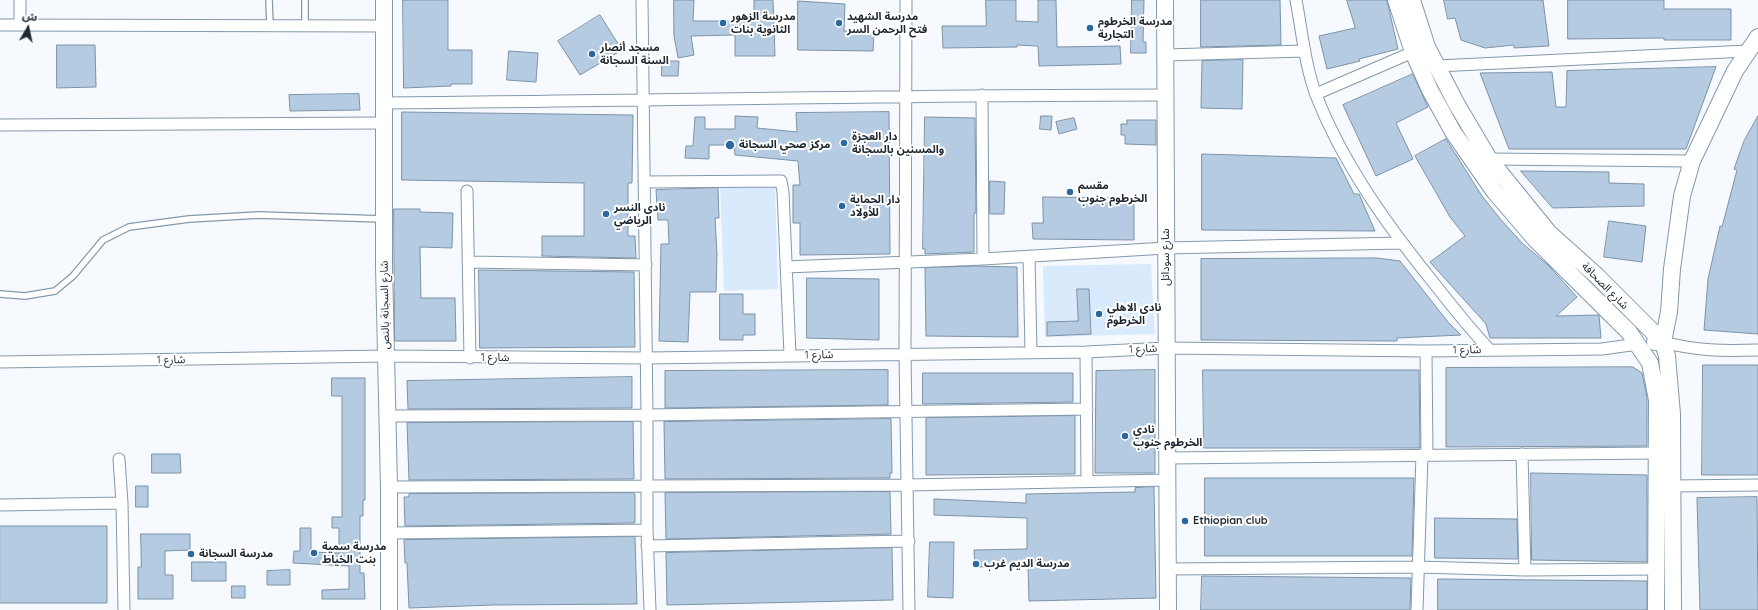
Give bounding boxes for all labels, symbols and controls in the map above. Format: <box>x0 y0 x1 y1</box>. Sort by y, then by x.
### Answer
north arrow <box>8 8 48 48</box>
text: ش <box>21 8 38 24</box>
place label: مدرسة الزهور الثانوية بنات <box>731 10 796 36</box>
place label: مدرسة الشهيد فتح الرحمن السر <box>847 10 927 36</box>
place label: مدرسة الخرطوم التجارية <box>1098 15 1172 41</box>
marker: مدرسة الزهور الثانوية بنات <box>718 18 728 28</box>
marker: مدرسة الشهيد فتح الرحمن السر <box>834 18 844 28</box>
marker: مدرسة الخرطوم التجارية <box>1085 23 1095 33</box>
place label: مسجد أنصار السنة السجانة <box>600 41 669 67</box>
marker: مسجد أنصار السنة السجانة <box>587 49 597 59</box>
place label: دار العجزة والمسنين بالسجانة <box>852 130 944 156</box>
place label: مركز صحي السجانة <box>739 138 830 152</box>
marker: دار العجزة والمسنين بالسجانة <box>839 138 849 148</box>
marker: مركز صحي السجانة <box>724 139 736 151</box>
place label: مقسم الخرطوم جنوب <box>1078 179 1147 205</box>
marker: مقسم الخرطوم جنوب <box>1065 187 1075 197</box>
place label: دار الحماية للأولاد <box>850 193 900 219</box>
place label: نادي النسر الرياضي <box>614 201 665 227</box>
marker: دار الحماية للأولاد <box>837 201 847 211</box>
marker: نادي النسر الرياضي <box>601 209 611 219</box>
street label: شارع سوداتل <box>1159 228 1173 286</box>
street label: شارع الصحافة <box>1579 260 1631 312</box>
street label: شارع السجانة بالنص <box>378 261 392 349</box>
place label: نادي الاهلي الخرطوم <box>1107 301 1161 327</box>
marker: نادي الاهلي الخرطوم <box>1094 309 1104 319</box>
street label: شارع 1 <box>1128 342 1158 356</box>
street label: شارع 1 <box>1453 343 1481 357</box>
street label: شارع 1 <box>805 348 833 362</box>
street label: شارع 1 <box>481 351 509 365</box>
street label: شارع 1 <box>157 353 185 367</box>
place label: نادي الخرطوم جنوب <box>1133 423 1202 449</box>
marker: نادي الخرطوم جنوب <box>1120 431 1130 441</box>
place label: Ethiopian club <box>1193 514 1268 528</box>
marker: Ethiopian club <box>1180 516 1190 526</box>
place label: مدرسة سمية بنت الخياط <box>322 540 386 566</box>
place label: مدرسة السجانة <box>199 547 273 561</box>
marker: مدرسة سمية بنت الخياط <box>309 548 319 558</box>
marker: مدرسة السجانة <box>186 549 196 559</box>
place label: مدرسة الديم غرب <box>984 557 1070 571</box>
marker: مدرسة الديم غرب <box>971 559 981 569</box>

